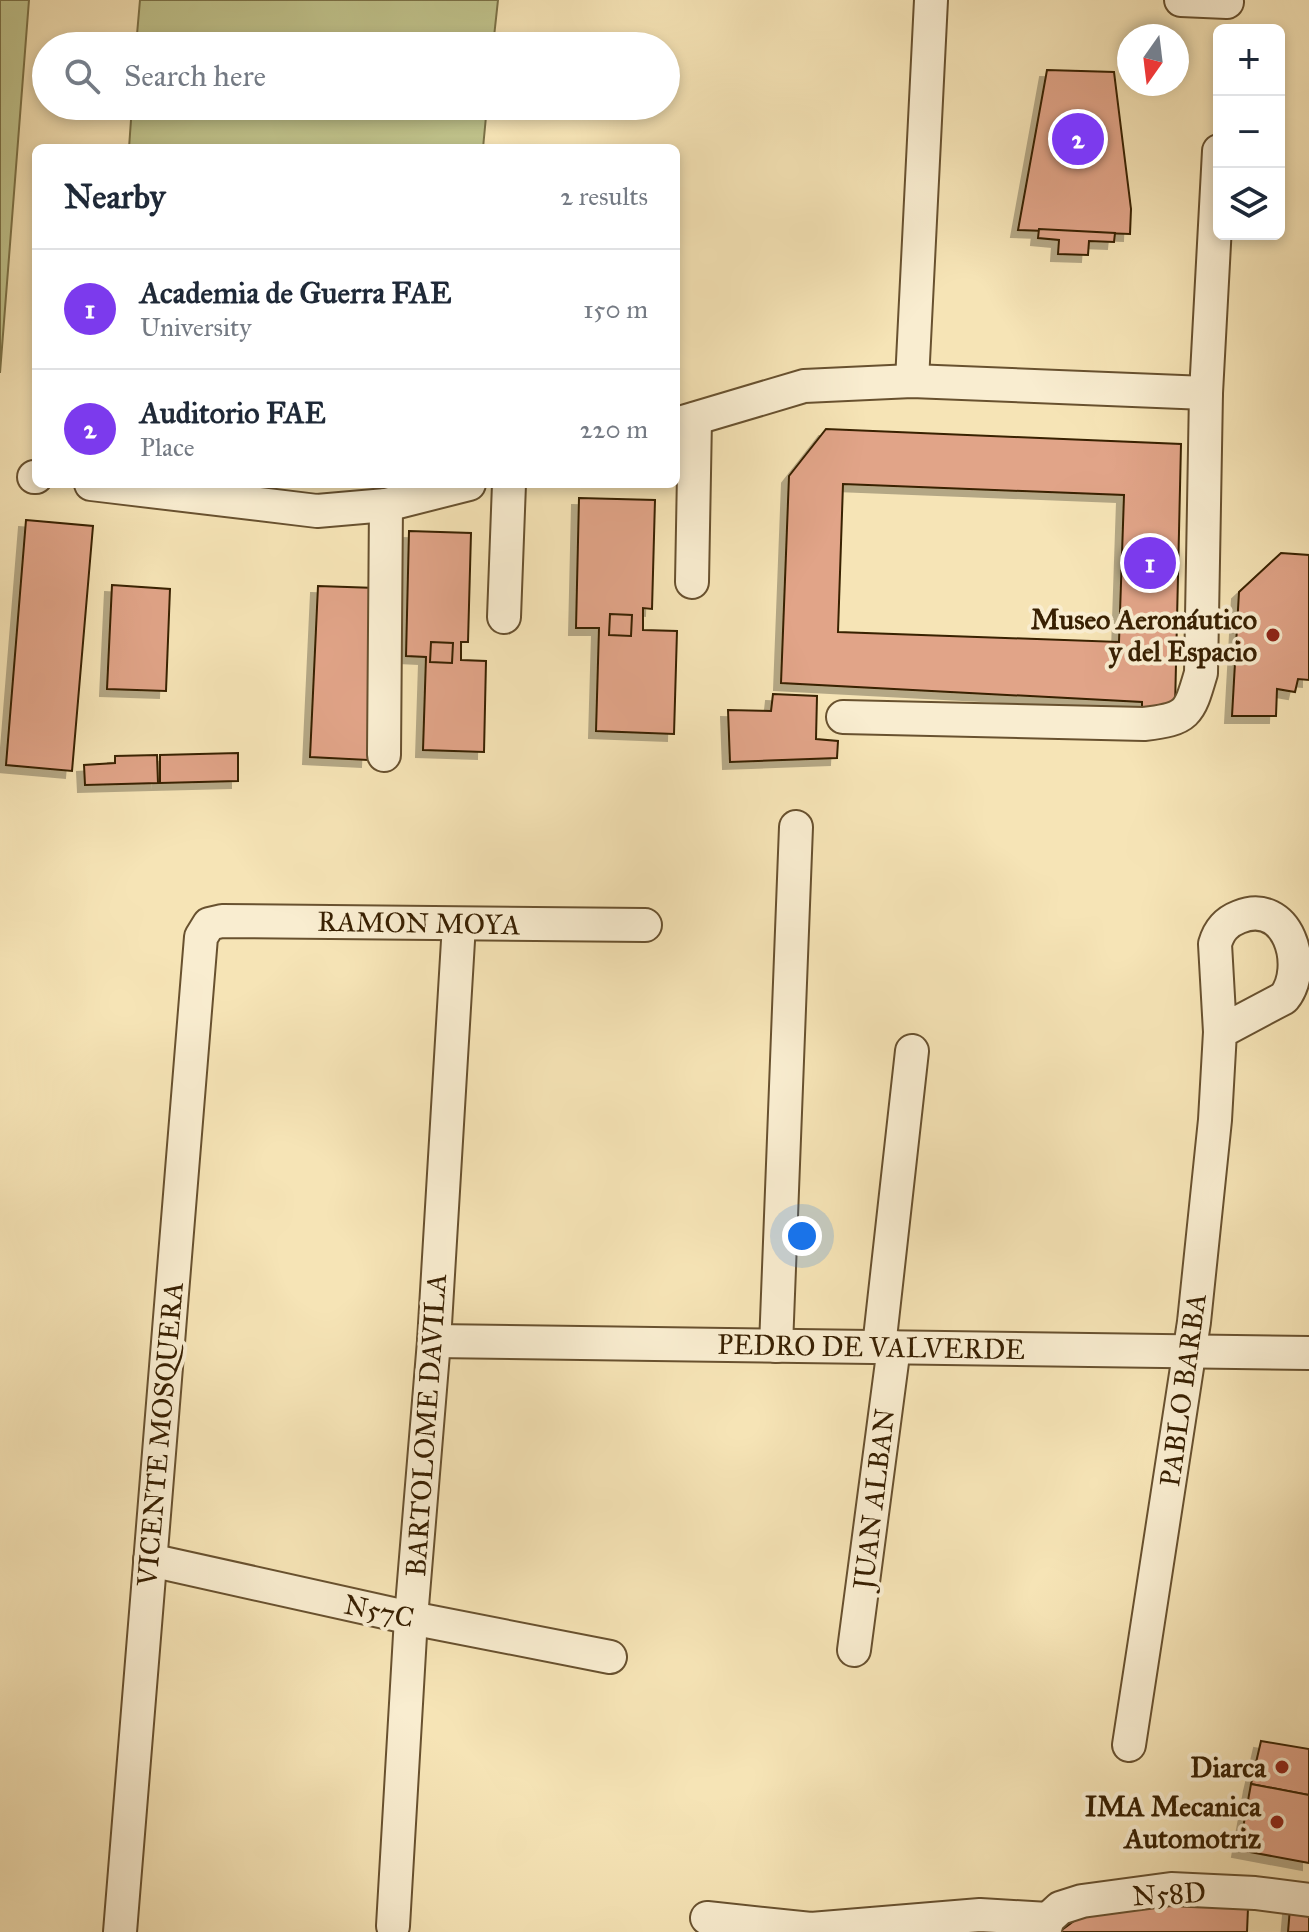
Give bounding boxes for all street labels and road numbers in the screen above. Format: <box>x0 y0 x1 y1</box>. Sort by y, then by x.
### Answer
street label: RAMON MOYA <box>317 904 521 942</box>
street label: BARTOLOME DAVILA <box>398 1272 454 1578</box>
street label: VICENTE MOSQUERA <box>129 1280 191 1589</box>
street label: PABLO BARBA <box>1152 1291 1214 1489</box>
street label: PEDRO DE VALVERDE <box>717 1327 1025 1367</box>
street label: JUAN ALBAN <box>845 1407 902 1594</box>
street label: N57C <box>341 1587 417 1635</box>
street label: N58D <box>1131 1875 1207 1913</box>

